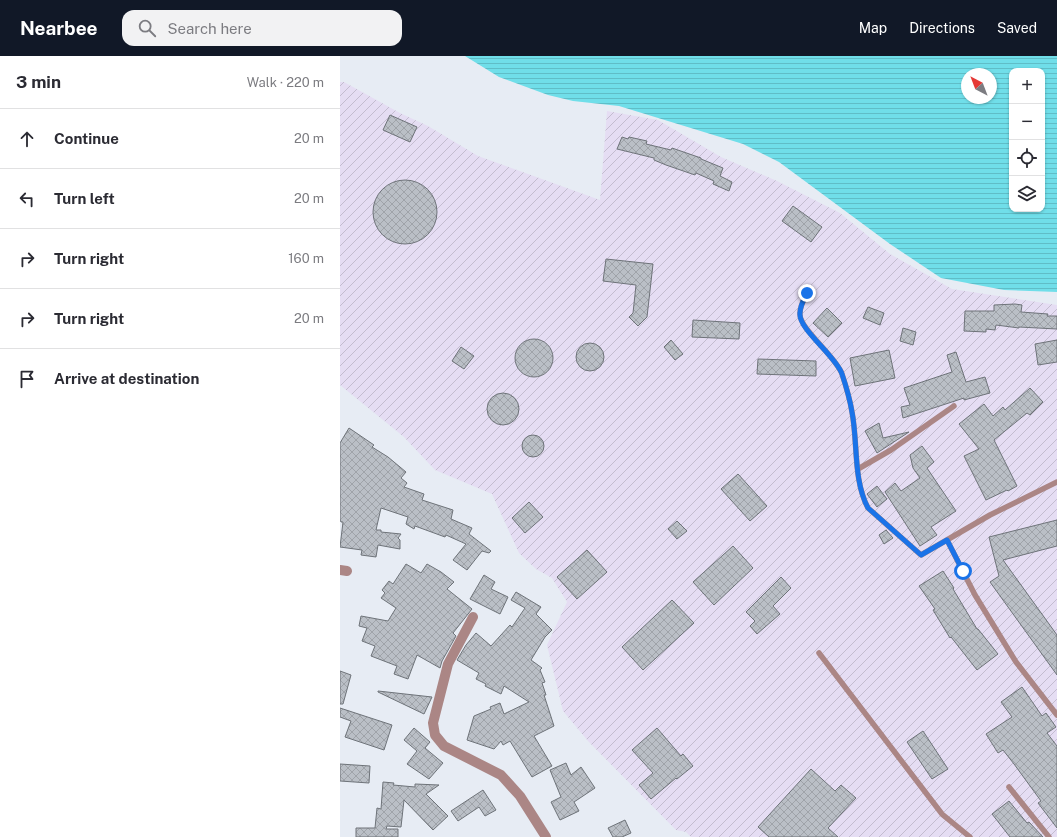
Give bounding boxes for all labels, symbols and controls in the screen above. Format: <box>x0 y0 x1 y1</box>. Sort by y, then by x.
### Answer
search box <box>122 10 402 46</box>
text: Nearbee <box>20 17 98 39</box>
icon: search <box>136 17 158 39</box>
text: Search here <box>168 20 252 37</box>
text: Map <box>859 20 887 36</box>
text: Directions <box>909 20 975 36</box>
text: Saved <box>997 20 1037 36</box>
north arrow <box>961 68 997 104</box>
map controls <box>1009 68 1045 212</box>
button: + <box>1009 68 1045 104</box>
text: 3 min <box>16 72 61 92</box>
text: Walk · 220 m <box>247 75 324 90</box>
button: − <box>1009 104 1045 140</box>
icon: ahead <box>16 128 38 150</box>
text: Continue <box>54 130 119 147</box>
text: 20 m <box>294 131 324 146</box>
button: locate <box>1009 140 1045 176</box>
button: layers <box>1009 176 1045 212</box>
icon: left <box>16 188 38 210</box>
text: Turn left <box>54 190 115 207</box>
text: 20 m <box>294 191 324 206</box>
icon: right <box>16 248 38 270</box>
text: Turn right <box>54 250 124 267</box>
text: 160 m <box>288 251 324 266</box>
route end <box>798 284 816 302</box>
icon: right <box>16 308 38 330</box>
text: Turn right <box>54 310 124 327</box>
text: 20 m <box>294 311 324 326</box>
icon: arrive <box>16 368 38 390</box>
text: Arrive at destination <box>54 370 199 387</box>
route start <box>954 562 972 580</box>

